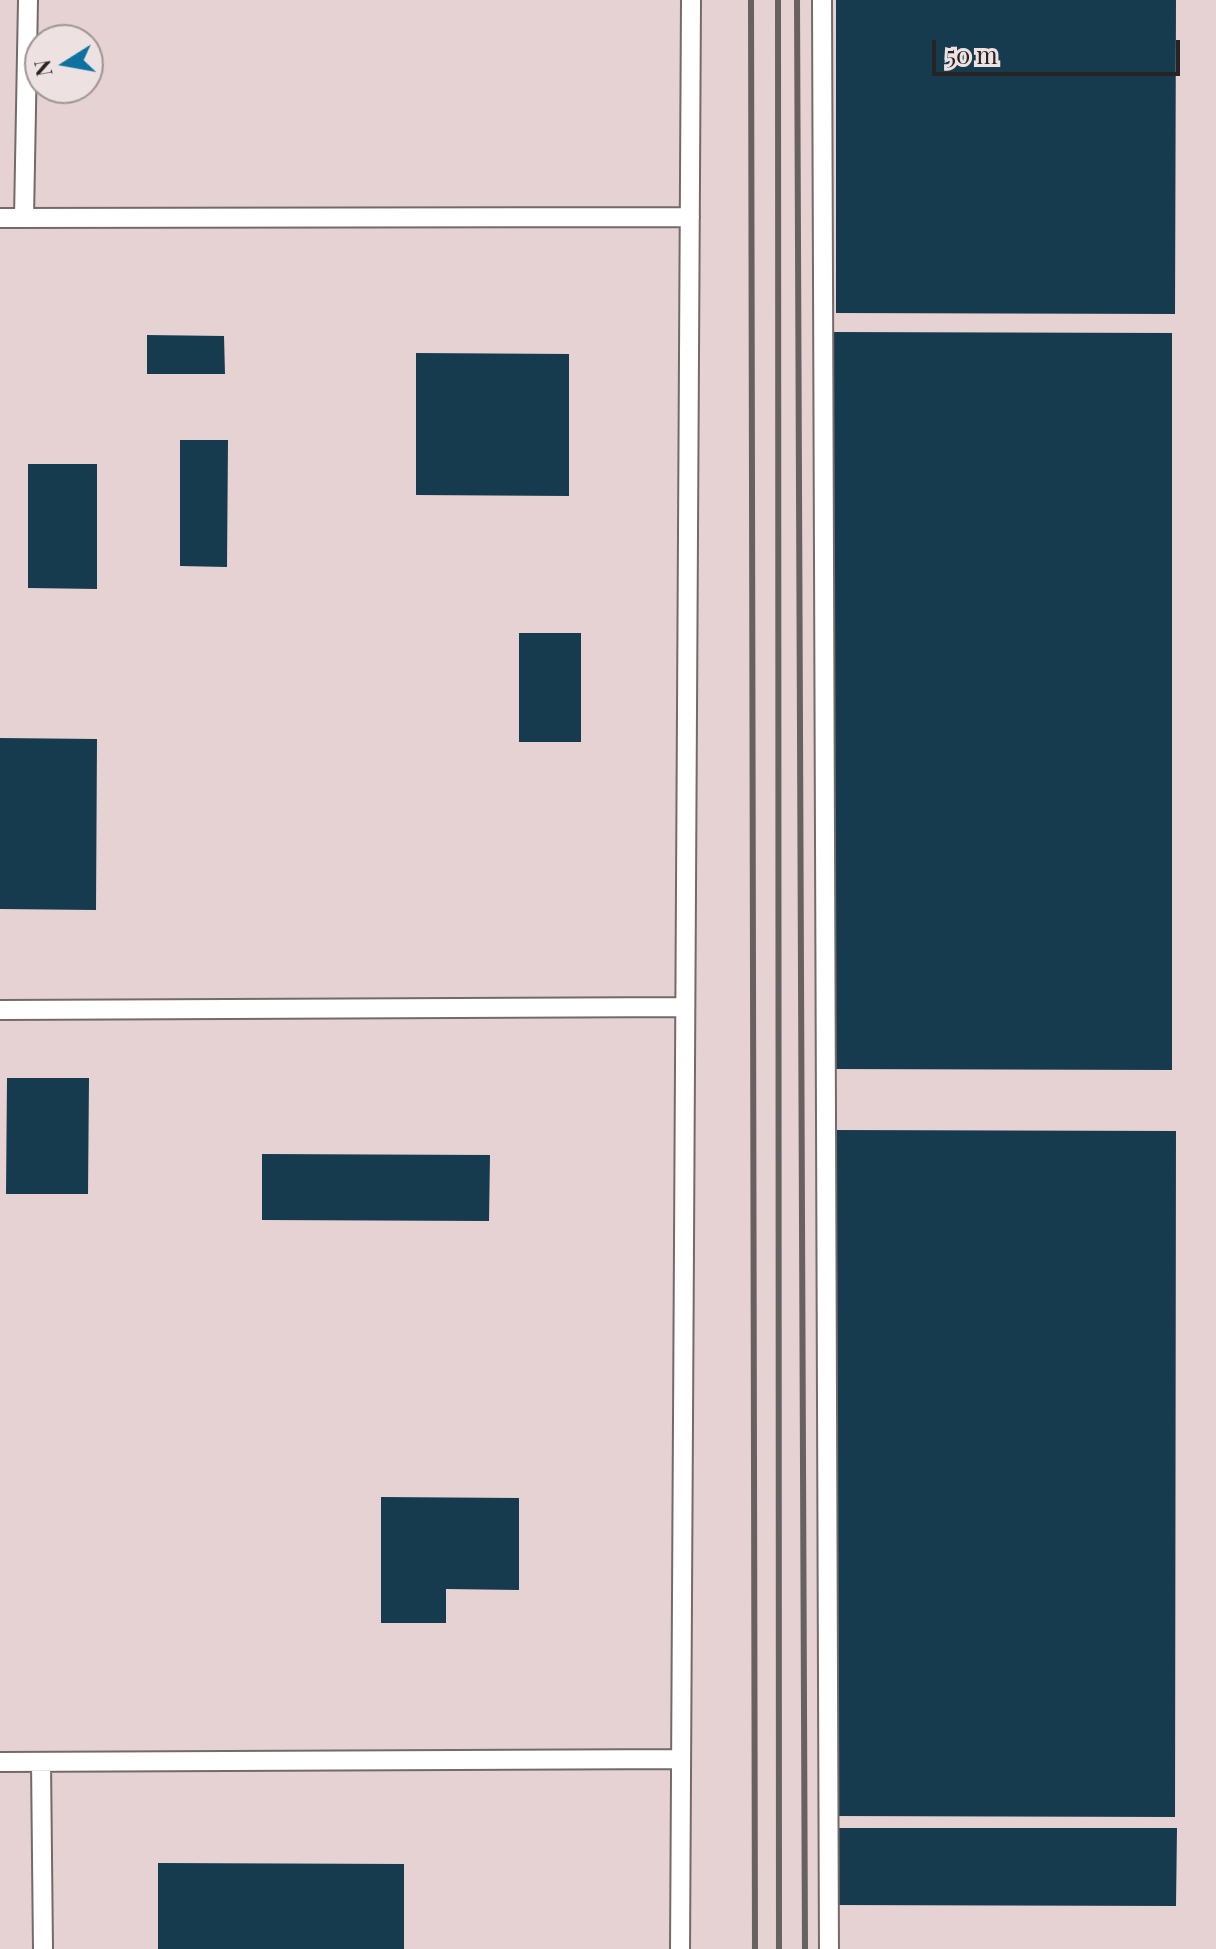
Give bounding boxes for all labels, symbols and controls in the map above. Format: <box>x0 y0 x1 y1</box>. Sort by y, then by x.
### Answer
north arrow <box>24 24 104 104</box>
scale bar <box>936 24 1184 74</box>
text: 50 m <box>946 38 998 70</box>
text: N <box>26 58 59 79</box>

